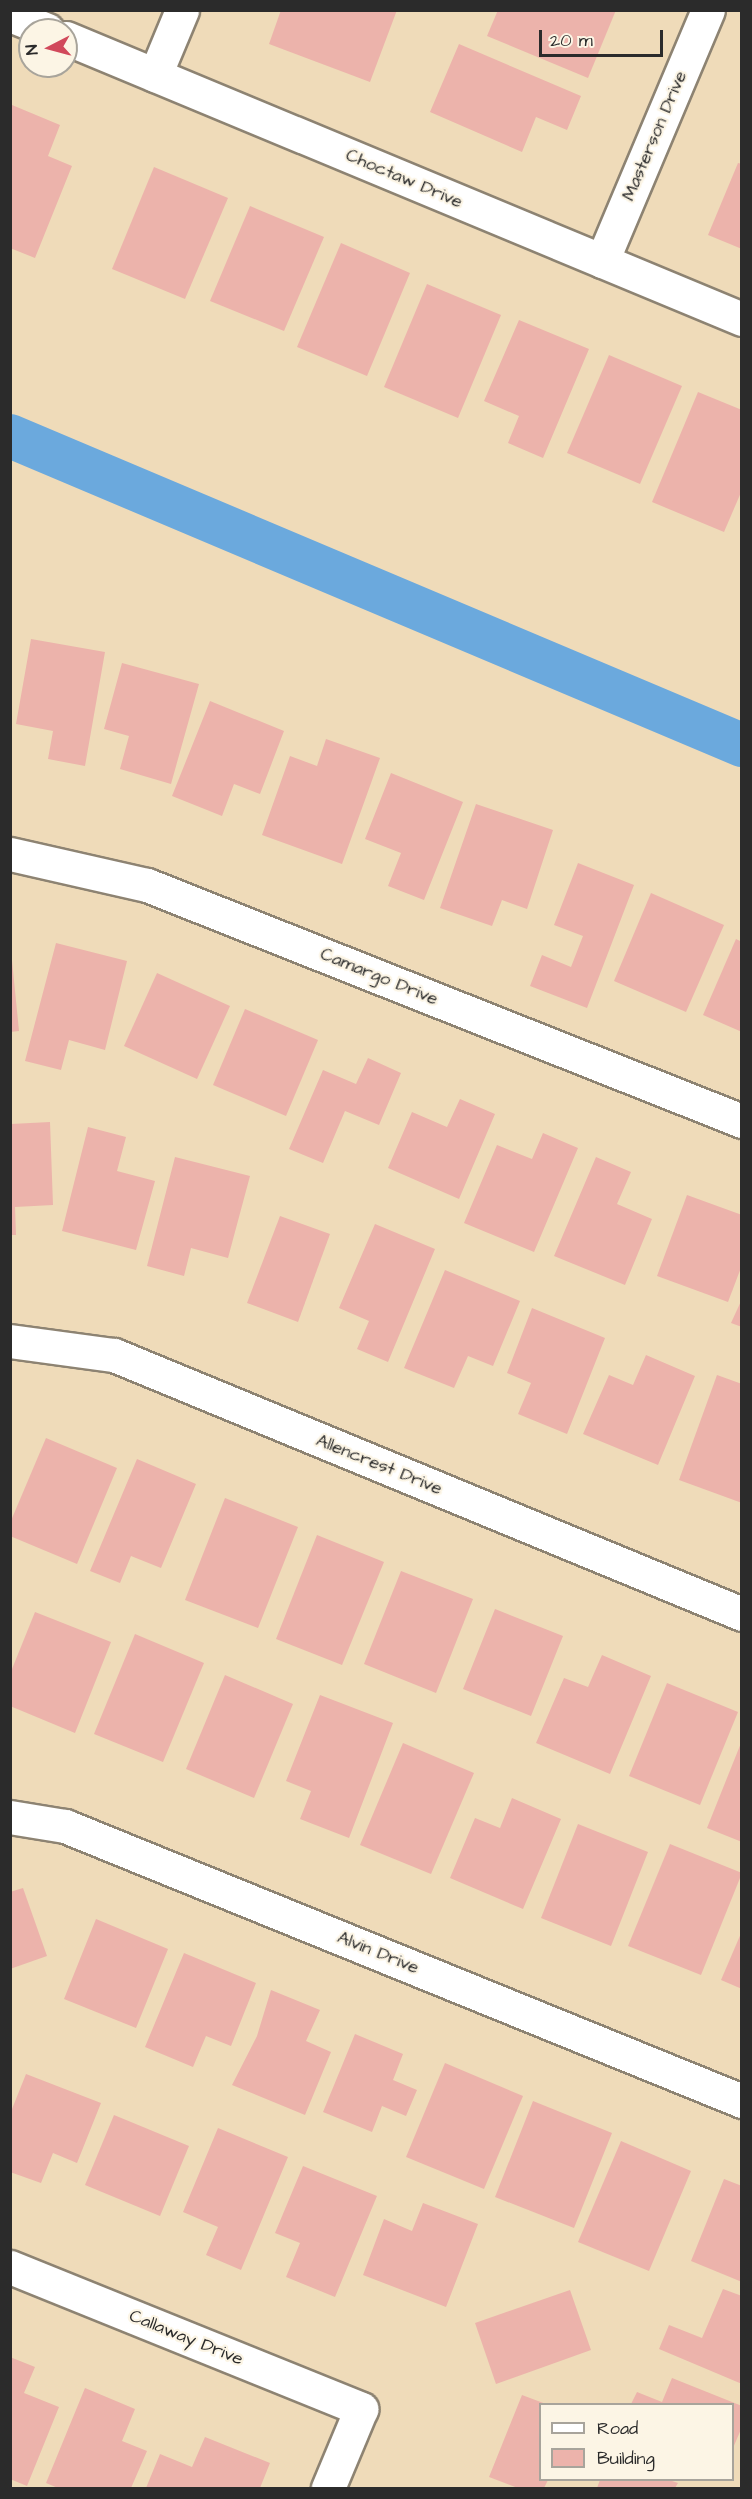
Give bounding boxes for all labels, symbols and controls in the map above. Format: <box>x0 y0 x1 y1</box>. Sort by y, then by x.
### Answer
north arrow <box>18 18 78 78</box>
scale bar <box>542 18 666 56</box>
text: 20 m <box>550 28 593 53</box>
text: N <box>21 44 44 56</box>
street label: Masterson Drive <box>618 68 692 204</box>
street label: Choctaw Drive <box>342 145 466 213</box>
street label: Camargo Drive <box>317 944 441 1010</box>
street label: Allencrest Drive <box>313 1430 445 1500</box>
street label: Alvin Drive <box>334 1927 422 1979</box>
street label: Callaway Drive <box>126 2305 246 2371</box>
legend <box>539 2403 734 2481</box>
text: Road <box>597 2416 638 2441</box>
text: Building <box>597 2446 655 2471</box>

